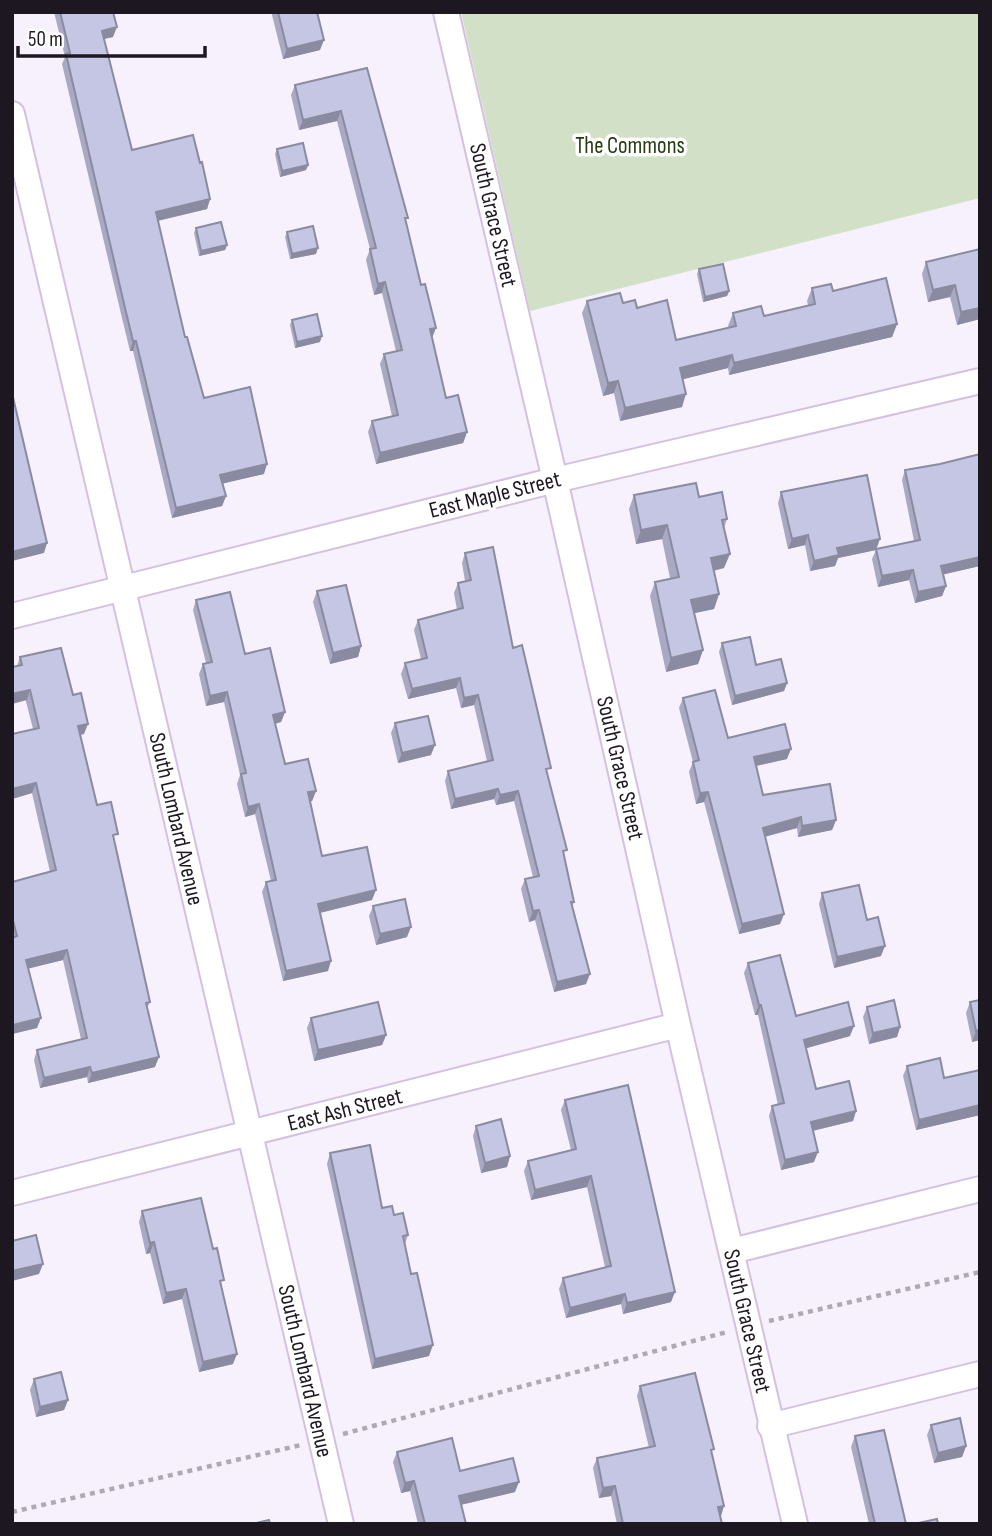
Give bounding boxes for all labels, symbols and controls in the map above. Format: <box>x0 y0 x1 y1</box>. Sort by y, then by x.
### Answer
scale bar <box>18 14 205 58</box>
text: 50 m <box>28 27 63 52</box>
park label: The Commons <box>575 132 685 160</box>
street label: South Grace Street <box>463 140 523 290</box>
street label: East Maple Street <box>426 465 564 525</box>
street label: South Grace Street <box>590 693 650 843</box>
street label: South Lombard Avenue <box>143 730 209 908</box>
street label: East Ash Street <box>285 1082 405 1138</box>
street label: South Grace Street <box>717 1246 777 1396</box>
street label: South Lombard Avenue <box>272 1282 338 1460</box>

